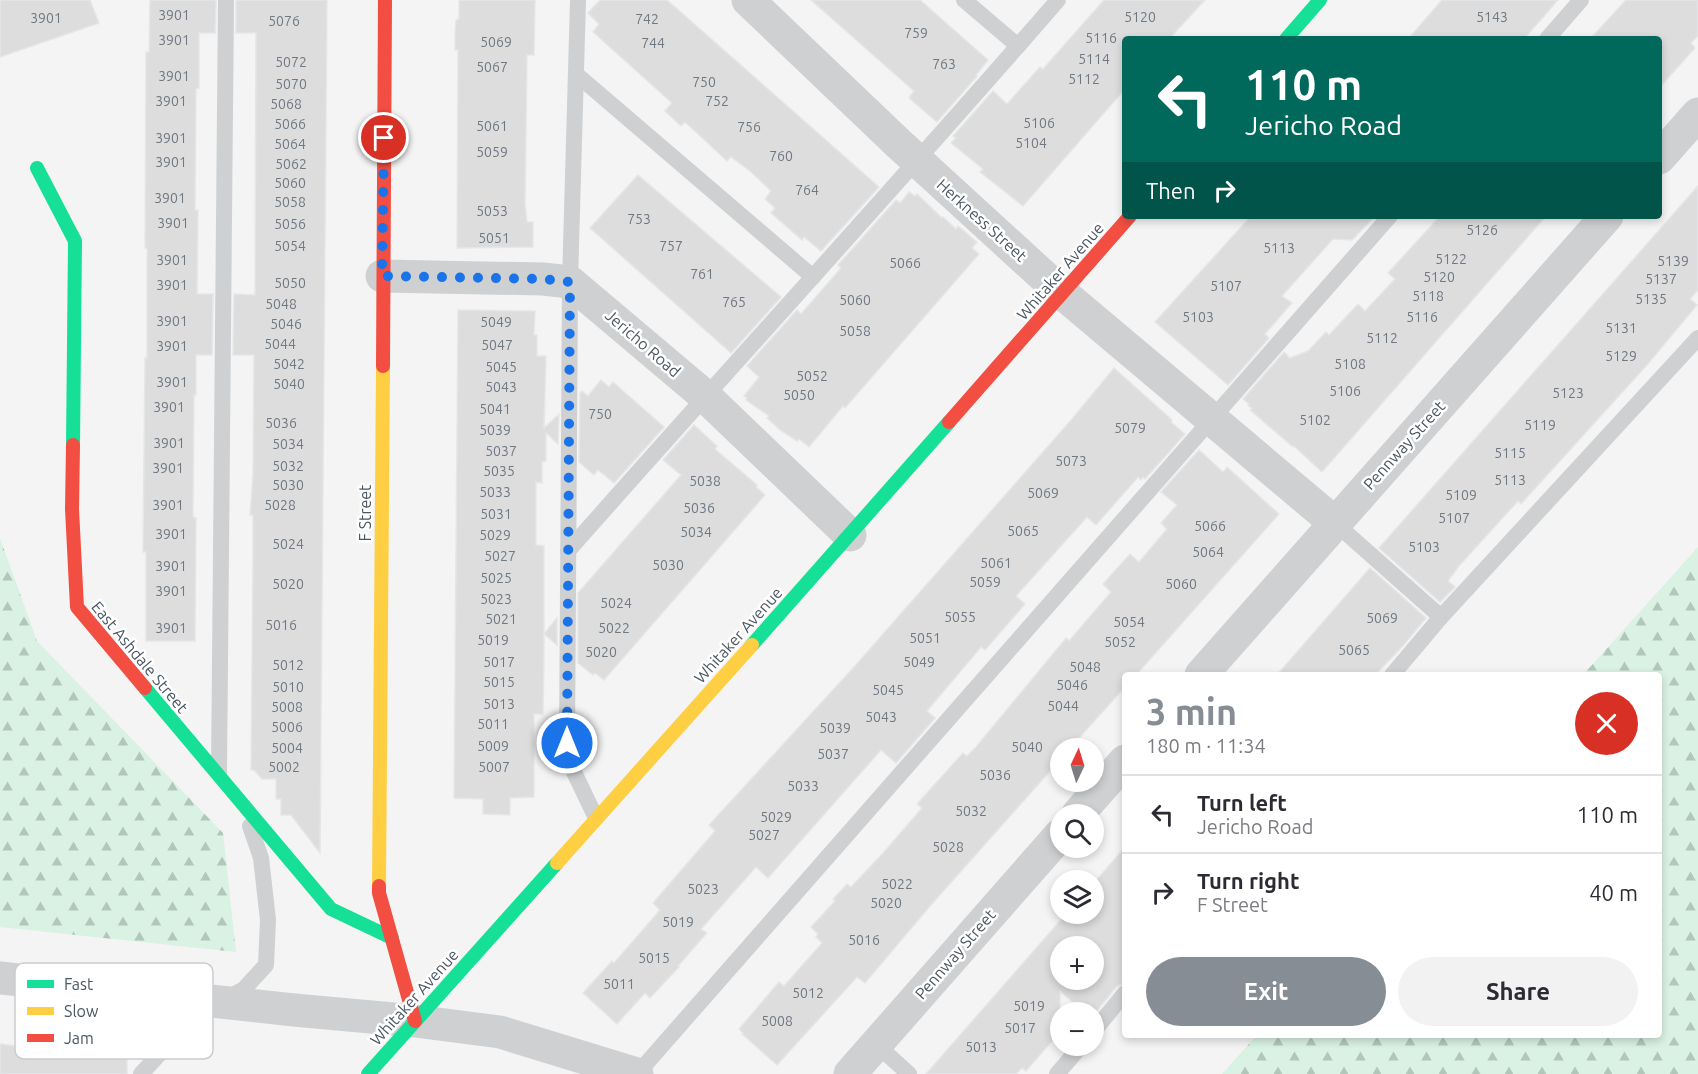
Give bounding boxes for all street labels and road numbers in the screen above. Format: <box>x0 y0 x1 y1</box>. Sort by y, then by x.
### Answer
street label: Herkness Street <box>933 175 1031 265</box>
street label: Whitaker Avenue <box>1013 219 1107 323</box>
street label: Jericho Road <box>602 306 684 380</box>
street label: Pennway Street <box>1360 396 1449 493</box>
street label: F Street <box>356 484 374 541</box>
street label: Whitaker Avenue <box>690 583 786 687</box>
street label: East Ashdale Street <box>88 598 192 717</box>
street label: Pennway Street <box>911 905 999 1003</box>
street label: Whitaker Avenue <box>366 945 462 1049</box>

